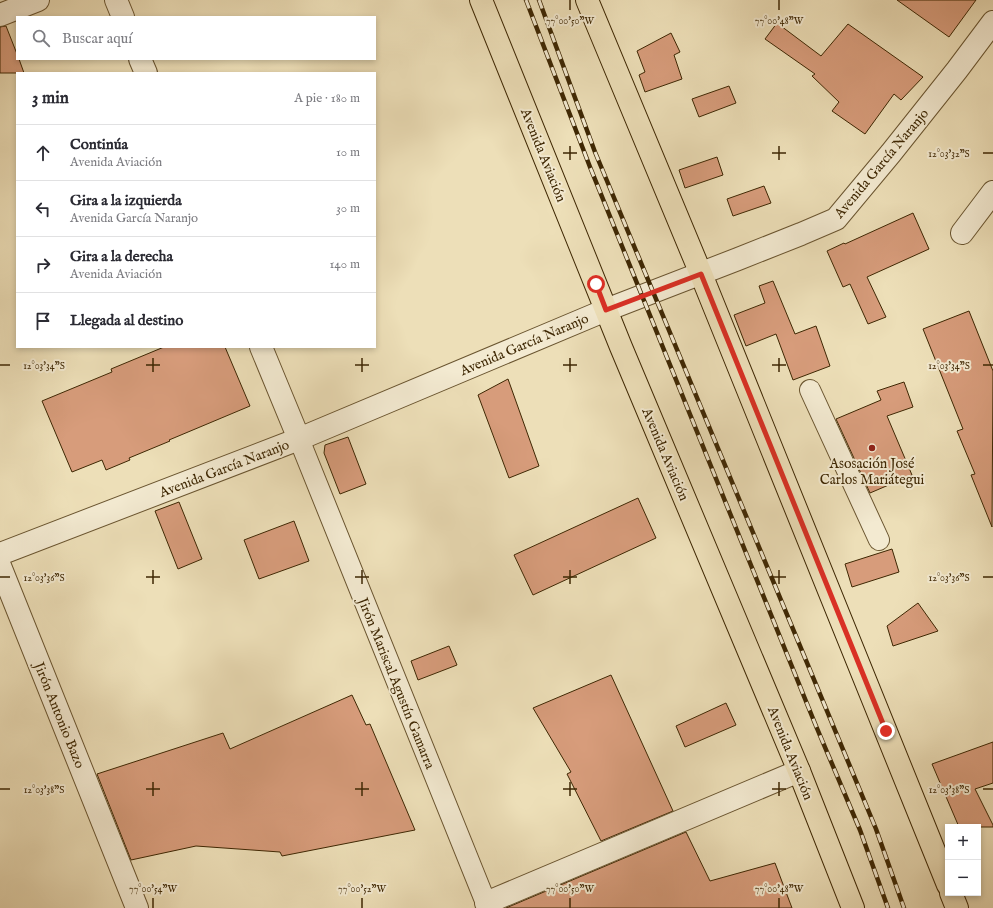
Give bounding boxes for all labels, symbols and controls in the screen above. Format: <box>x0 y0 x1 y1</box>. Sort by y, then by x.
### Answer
text: 77°00'50"W <box>546 15 595 28</box>
text: 77°00'48"W <box>755 15 804 28</box>
search box <box>16 16 376 60</box>
icon: search <box>30 27 52 49</box>
text: Buscar aquí <box>62 29 132 48</box>
text: 3 min <box>32 88 69 109</box>
text: A pie · 180 m <box>294 90 360 107</box>
street label: Avenida Aviación <box>516 105 570 205</box>
street label: Avenida García Naranjo <box>830 105 933 223</box>
text: Continúa <box>70 135 128 154</box>
icon: ahead <box>32 142 54 164</box>
text: 10 m <box>336 144 360 161</box>
text: 12°03'32"S <box>928 148 970 161</box>
text: Avenida Aviación <box>70 154 162 171</box>
text: Gira a la izquierda <box>70 191 182 210</box>
icon: left <box>32 198 54 220</box>
text: 30 m <box>336 200 360 217</box>
text: Avenida García Naranjo <box>70 210 198 227</box>
text: Gira a la derecha <box>70 247 173 266</box>
icon: right <box>32 254 54 276</box>
text: 140 m <box>330 256 360 273</box>
text: Avenida Aviación <box>70 266 162 283</box>
route start <box>587 275 605 293</box>
icon: arrive <box>32 310 54 332</box>
street label: Avenida García Naranjo <box>457 310 592 381</box>
text: Llegada al destino <box>70 311 183 330</box>
text: 12°03'34"S <box>23 360 65 373</box>
text: 12°03'34"S <box>928 360 970 373</box>
street label: Avenida Aviación <box>637 404 693 504</box>
street label: Avenida García Naranjo <box>156 436 292 502</box>
marker: Asosación José Carlos Mariátegui <box>867 443 877 453</box>
place label: Asosación José Carlos Mariátegui <box>820 455 924 489</box>
text: 12°03'36"S <box>23 572 65 585</box>
text: 12°03'36"S <box>928 572 970 585</box>
street label: Jirón Mariscal Agustín Gamarra <box>353 593 439 773</box>
street label: Jirón Antonio Bazo <box>29 658 89 771</box>
street label: Avenida Aviación <box>763 703 817 803</box>
route end <box>877 722 895 740</box>
text: 12°03'38"S <box>24 784 64 797</box>
text: 12°03'38"S <box>929 784 969 797</box>
map controls <box>945 824 981 896</box>
button: + <box>945 824 981 860</box>
button: − <box>945 860 981 896</box>
text: 77°00'54"W <box>129 883 178 896</box>
text: 77°00'52"W <box>338 883 386 896</box>
text: 77°00'50"W <box>546 883 595 896</box>
text: 77°00'48"W <box>755 883 804 896</box>

